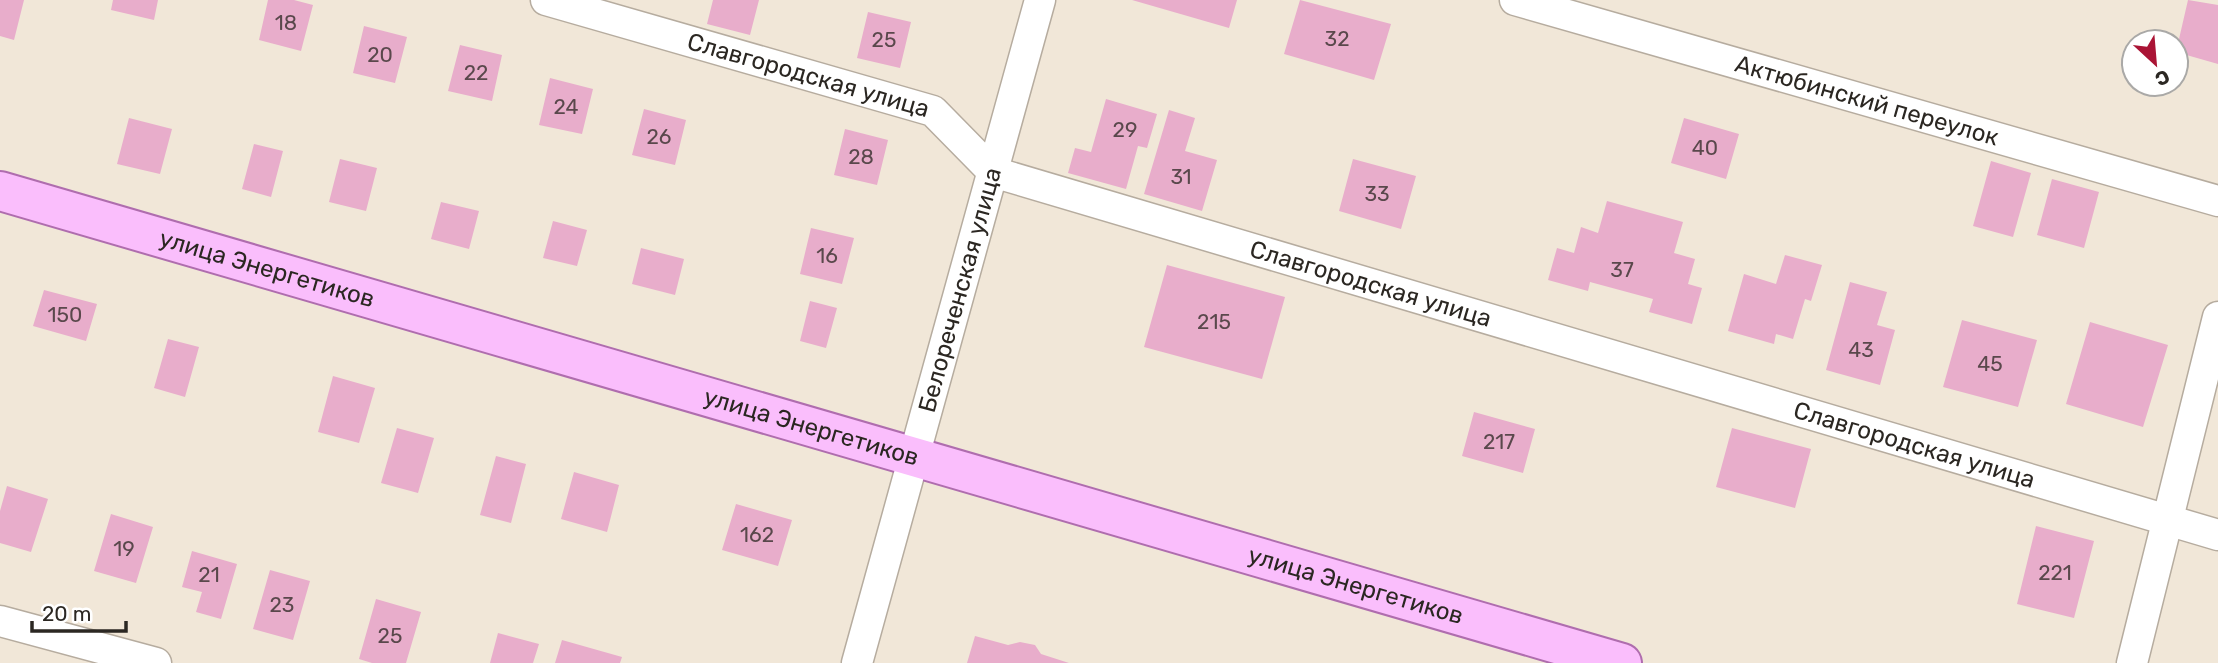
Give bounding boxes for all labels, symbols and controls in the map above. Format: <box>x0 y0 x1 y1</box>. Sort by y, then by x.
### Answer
house number: 18 <box>275 10 297 35</box>
house number: 32 <box>1325 26 1349 51</box>
street label: Славгородская улица <box>684 27 933 123</box>
house number: 25 <box>872 27 896 52</box>
north arrow <box>2120 28 2190 98</box>
house number: 20 <box>367 42 393 67</box>
street label: Актюбинский переулок <box>1732 50 2002 152</box>
house number: 22 <box>464 60 488 85</box>
text: С <box>2151 65 2173 91</box>
house number: 24 <box>553 94 579 119</box>
house number: 29 <box>1113 117 1137 142</box>
house number: 26 <box>647 124 672 149</box>
house number: 40 <box>1692 135 1718 160</box>
house number: 28 <box>848 144 874 169</box>
street label: Белореченская улица <box>913 164 1007 416</box>
house number: 31 <box>1170 164 1192 189</box>
house number: 33 <box>1364 181 1390 206</box>
street label: улица Энергетиков <box>156 224 378 313</box>
street label: Славгородская улица <box>1247 235 1495 333</box>
house number: 16 <box>816 243 838 268</box>
house number: 37 <box>1610 257 1634 282</box>
house number: 150 <box>48 302 82 327</box>
house number: 215 <box>1197 309 1231 334</box>
house number: 43 <box>1848 337 1874 362</box>
house number: 45 <box>1977 351 2003 376</box>
street label: улица Энергетиков <box>701 383 922 472</box>
street label: Славгородская улица <box>1790 396 2038 494</box>
house number: 217 <box>1483 429 1515 454</box>
house number: 162 <box>740 522 774 547</box>
house number: 19 <box>113 536 135 561</box>
street label: улица Энергетиков <box>1245 541 1467 630</box>
house number: 221 <box>2038 560 2072 585</box>
house number: 21 <box>198 562 220 587</box>
scale bar <box>32 590 126 634</box>
house number: 23 <box>270 592 294 617</box>
text: 20 m <box>42 601 91 626</box>
house number: 25 <box>378 623 402 648</box>

